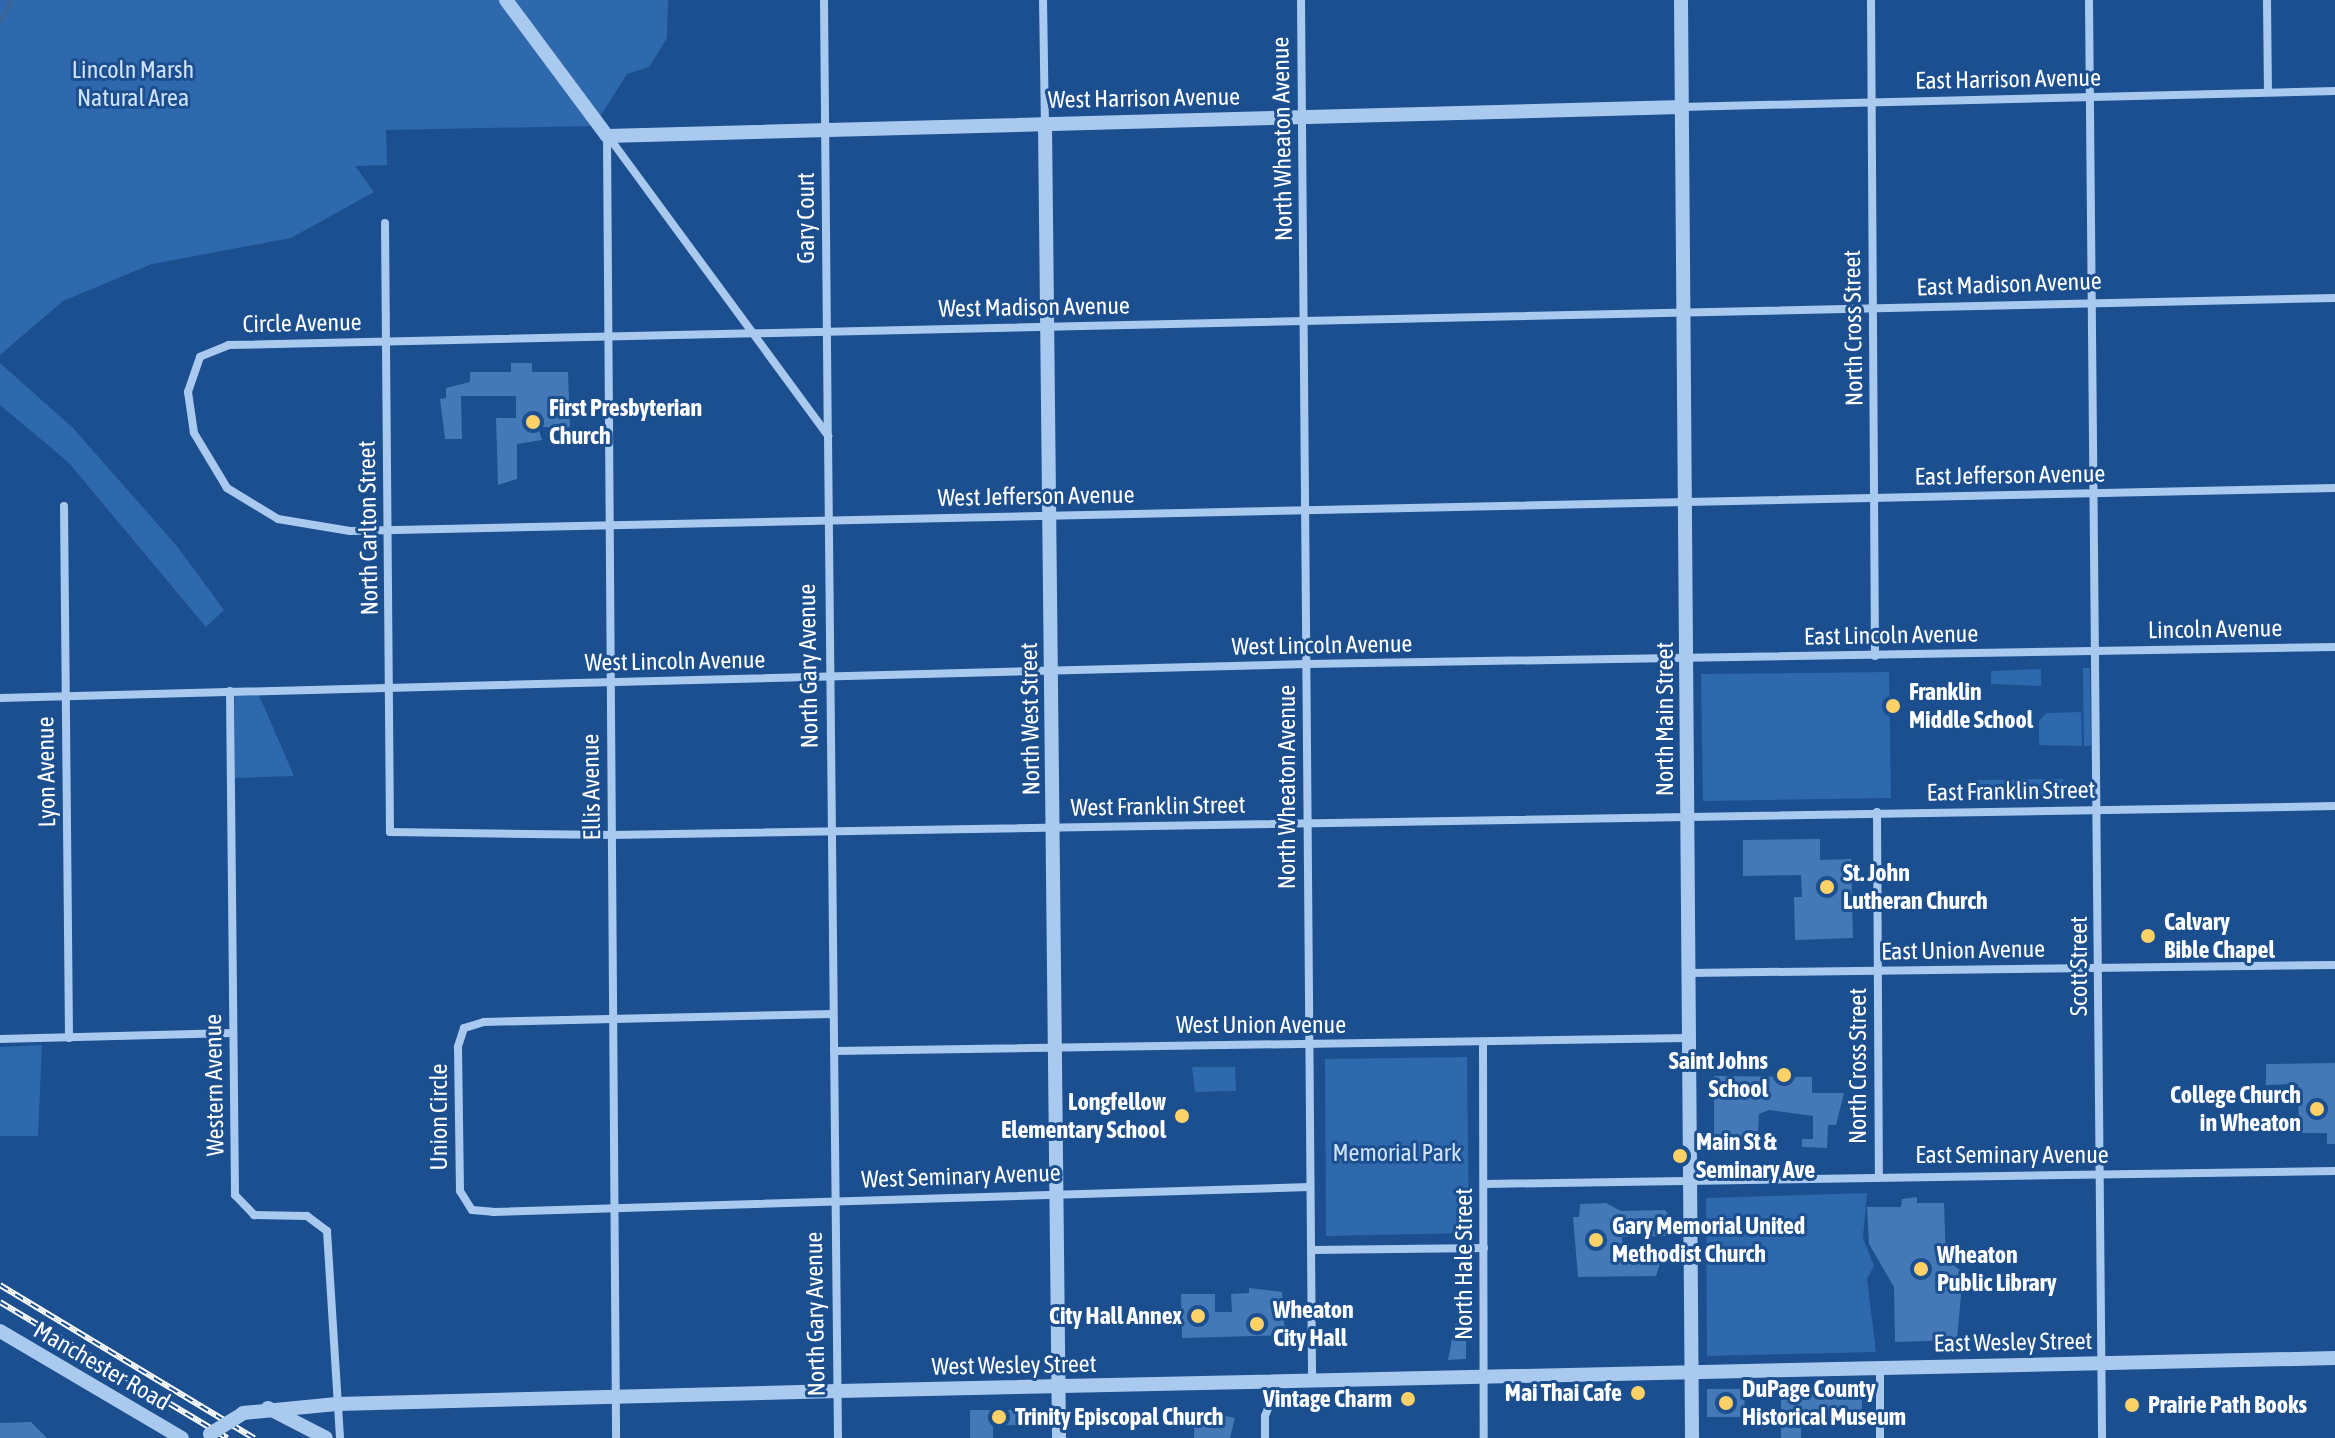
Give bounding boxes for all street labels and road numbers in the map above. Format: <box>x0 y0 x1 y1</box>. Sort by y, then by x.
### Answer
street label: North Wheaton Avenue <box>1266 37 1298 241</box>
street label: East Harrison Avenue <box>1915 63 2101 95</box>
street label: West Harrison Avenue <box>1048 82 1240 114</box>
street label: Gary Court <box>792 172 820 264</box>
street label: North Cross Street <box>1837 250 1869 406</box>
street label: East Madison Avenue <box>1916 266 2102 302</box>
street label: West Madison Avenue <box>938 291 1130 323</box>
street label: Circle Avenue <box>242 308 362 338</box>
street label: North Carlton Street <box>352 440 384 616</box>
street label: East Jefferson Avenue <box>1914 459 2106 491</box>
street label: West Jefferson Avenue <box>937 480 1135 512</box>
street label: North Gary Avenue <box>792 583 824 749</box>
street label: Lincoln Avenue <box>2148 613 2282 645</box>
street label: East Lincoln Avenue <box>1804 619 1978 651</box>
street label: West Lincoln Avenue <box>1231 629 1413 661</box>
street label: North West Street <box>1014 642 1046 796</box>
street label: North Main Street <box>1651 642 1679 796</box>
street label: West Lincoln Avenue <box>584 645 766 677</box>
street label: North Wheaton Avenue <box>1273 685 1301 889</box>
street label: Lyon Avenue <box>31 716 61 828</box>
street label: Ellis Avenue <box>576 733 606 841</box>
street label: East Franklin Street <box>1926 775 2096 807</box>
street label: West Franklin Street <box>1070 790 1246 822</box>
street label: Scott Street <box>2065 916 2093 1016</box>
street label: East Union Avenue <box>1881 934 2045 966</box>
street label: North Cross Street <box>1844 988 1872 1144</box>
street label: West Union Avenue <box>1176 1011 1346 1039</box>
street label: Western Avenue <box>198 1014 230 1156</box>
street label: Union Circle <box>425 1064 453 1170</box>
street label: East Seminary Avenue <box>1915 1141 2109 1169</box>
street label: West Seminary Avenue <box>861 1158 1061 1194</box>
street label: North Hale Street <box>1450 1188 1478 1340</box>
street label: North Gary Avenue <box>799 1231 831 1397</box>
street label: Manchester Road <box>29 1315 175 1417</box>
street label: East Wesley Street <box>1933 1326 2093 1358</box>
street label: West Wesley Street <box>931 1349 1097 1381</box>

